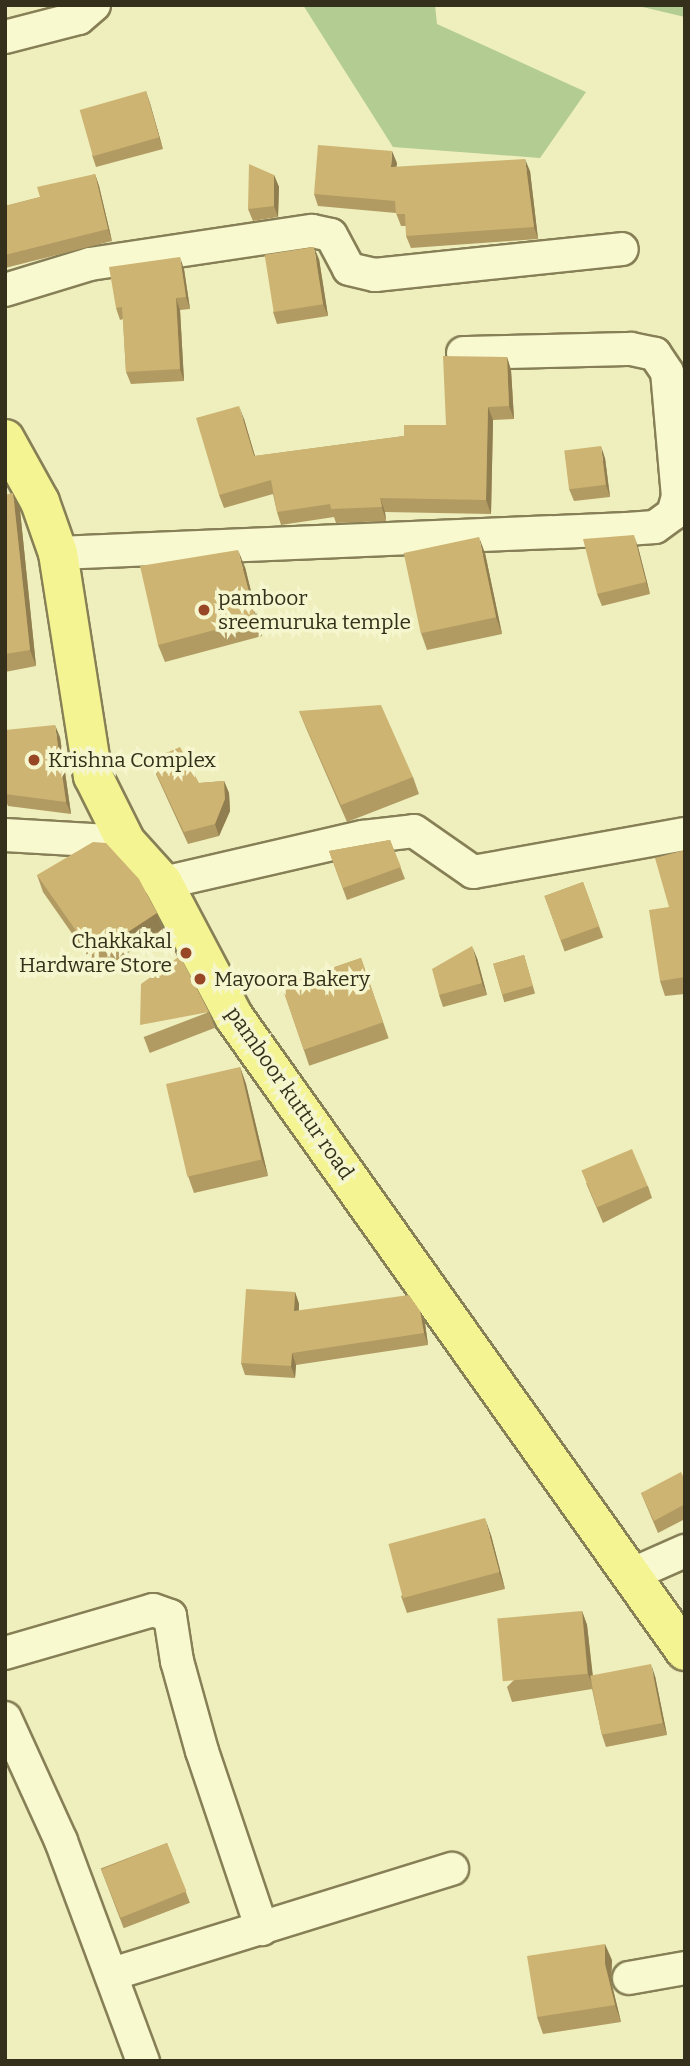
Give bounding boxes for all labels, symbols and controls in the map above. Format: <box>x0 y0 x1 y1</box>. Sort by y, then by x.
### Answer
place label: pamboor sreemuruka temple <box>218 585 411 635</box>
marker: pamboor sreemuruka temple <box>196 602 212 618</box>
place label: Krishna Complex <box>48 747 216 773</box>
marker: Krishna Complex <box>26 752 42 768</box>
place label: Chakkakal Hardware Store <box>19 928 172 978</box>
marker: Chakkakal Hardware Store <box>178 945 194 961</box>
place label: Mayoora Bakery <box>214 966 370 992</box>
marker: Mayoora Bakery <box>192 971 208 987</box>
street label: pamboor kuttur road <box>221 1002 359 1184</box>

